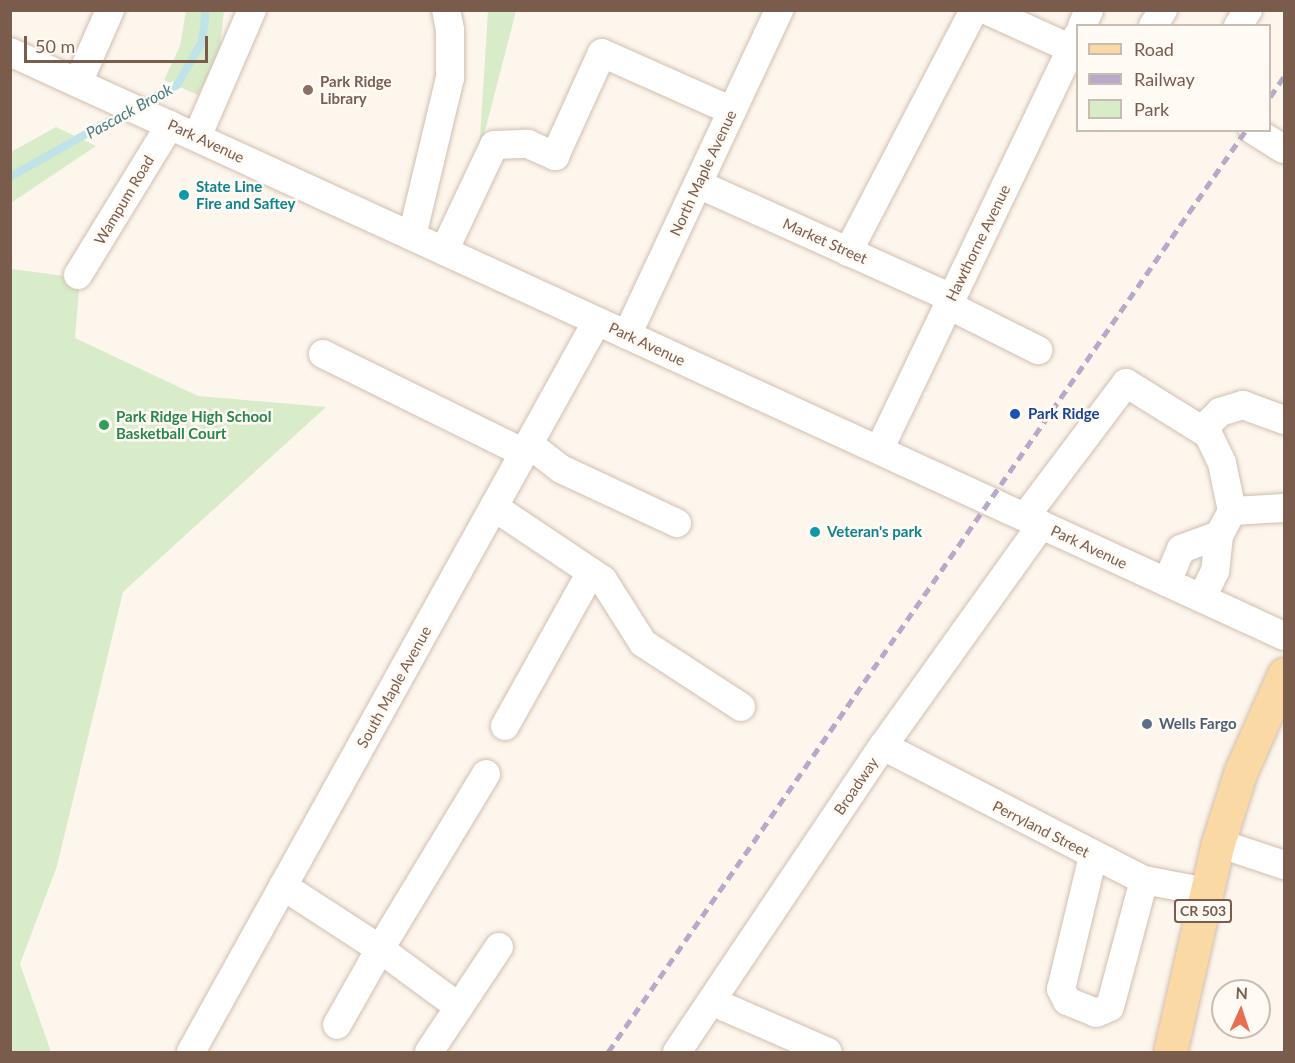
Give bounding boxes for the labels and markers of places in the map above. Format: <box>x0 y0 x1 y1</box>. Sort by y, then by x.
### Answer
place label: Park Ridge Library <box>320 72 392 107</box>
marker: Park Ridge Library <box>301 83 315 97</box>
place label: State Line Fire and Saftey <box>196 177 295 212</box>
marker: State Line Fire and Saftey <box>177 188 191 202</box>
marker: Park Ridge <box>1006 405 1024 423</box>
place label: Park Ridge <box>1028 405 1100 423</box>
place label: Park Ridge High School Basketball Court <box>116 407 271 442</box>
marker: Park Ridge High School Basketball Court <box>97 418 111 432</box>
place label: Veteran's park <box>827 523 922 541</box>
marker: Veteran's park <box>808 525 822 539</box>
place label: Wells Fargo <box>1159 715 1237 733</box>
marker: Wells Fargo <box>1140 717 1154 731</box>

